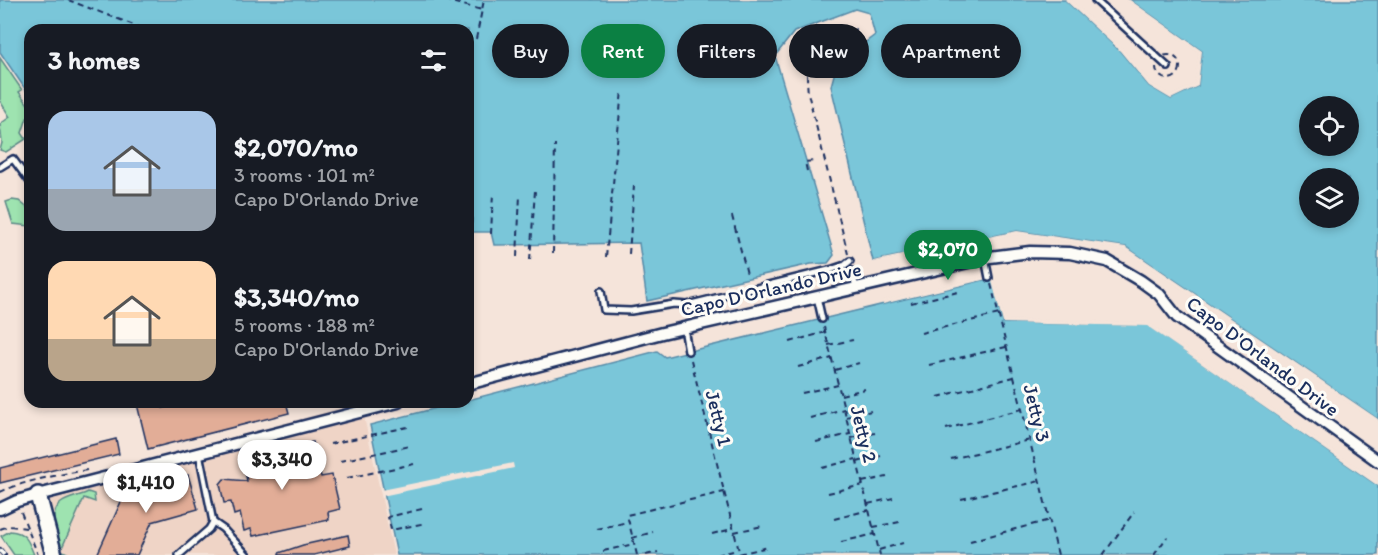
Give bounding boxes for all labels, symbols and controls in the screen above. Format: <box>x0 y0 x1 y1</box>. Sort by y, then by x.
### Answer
chip: Buy <box>492 24 569 78</box>
chip: Rent <box>581 24 665 78</box>
chip: Filters <box>677 24 777 78</box>
chip: New <box>789 24 869 78</box>
chip: Apartment <box>881 24 1021 78</box>
text: 3 homes <box>48 44 140 76</box>
icon: filters <box>417 44 450 77</box>
map controls <box>1299 96 1359 228</box>
button: locate <box>1299 96 1359 156</box>
text: $2,070/mo <box>234 131 358 163</box>
icon: home <box>96 135 168 207</box>
text: 3 rooms · 101 m² <box>234 163 375 187</box>
button: layers <box>1299 168 1359 228</box>
text: Capo D'Orlando Drive <box>234 187 419 211</box>
pin: $2,070 <box>899 230 997 281</box>
text: $2,070 <box>918 237 978 261</box>
street label: Capo D'Orlando Drive <box>678 257 864 321</box>
text: $3,340/mo <box>234 281 359 313</box>
icon: home <box>96 285 168 357</box>
street label: Capo D'Orlando Drive <box>1182 291 1344 421</box>
text: 5 rooms · 188 m² <box>234 313 375 337</box>
text: Capo D'Orlando Drive <box>234 337 419 361</box>
street label: Jetty 3 <box>1018 382 1056 444</box>
street label: Jetty 1 <box>700 388 738 448</box>
street label: Jetty 2 <box>845 403 883 465</box>
pin: $3,340 <box>233 440 331 491</box>
text: $3,340 <box>251 447 313 471</box>
pin: $1,410 <box>97 463 195 514</box>
text: $1,410 <box>117 470 175 494</box>

